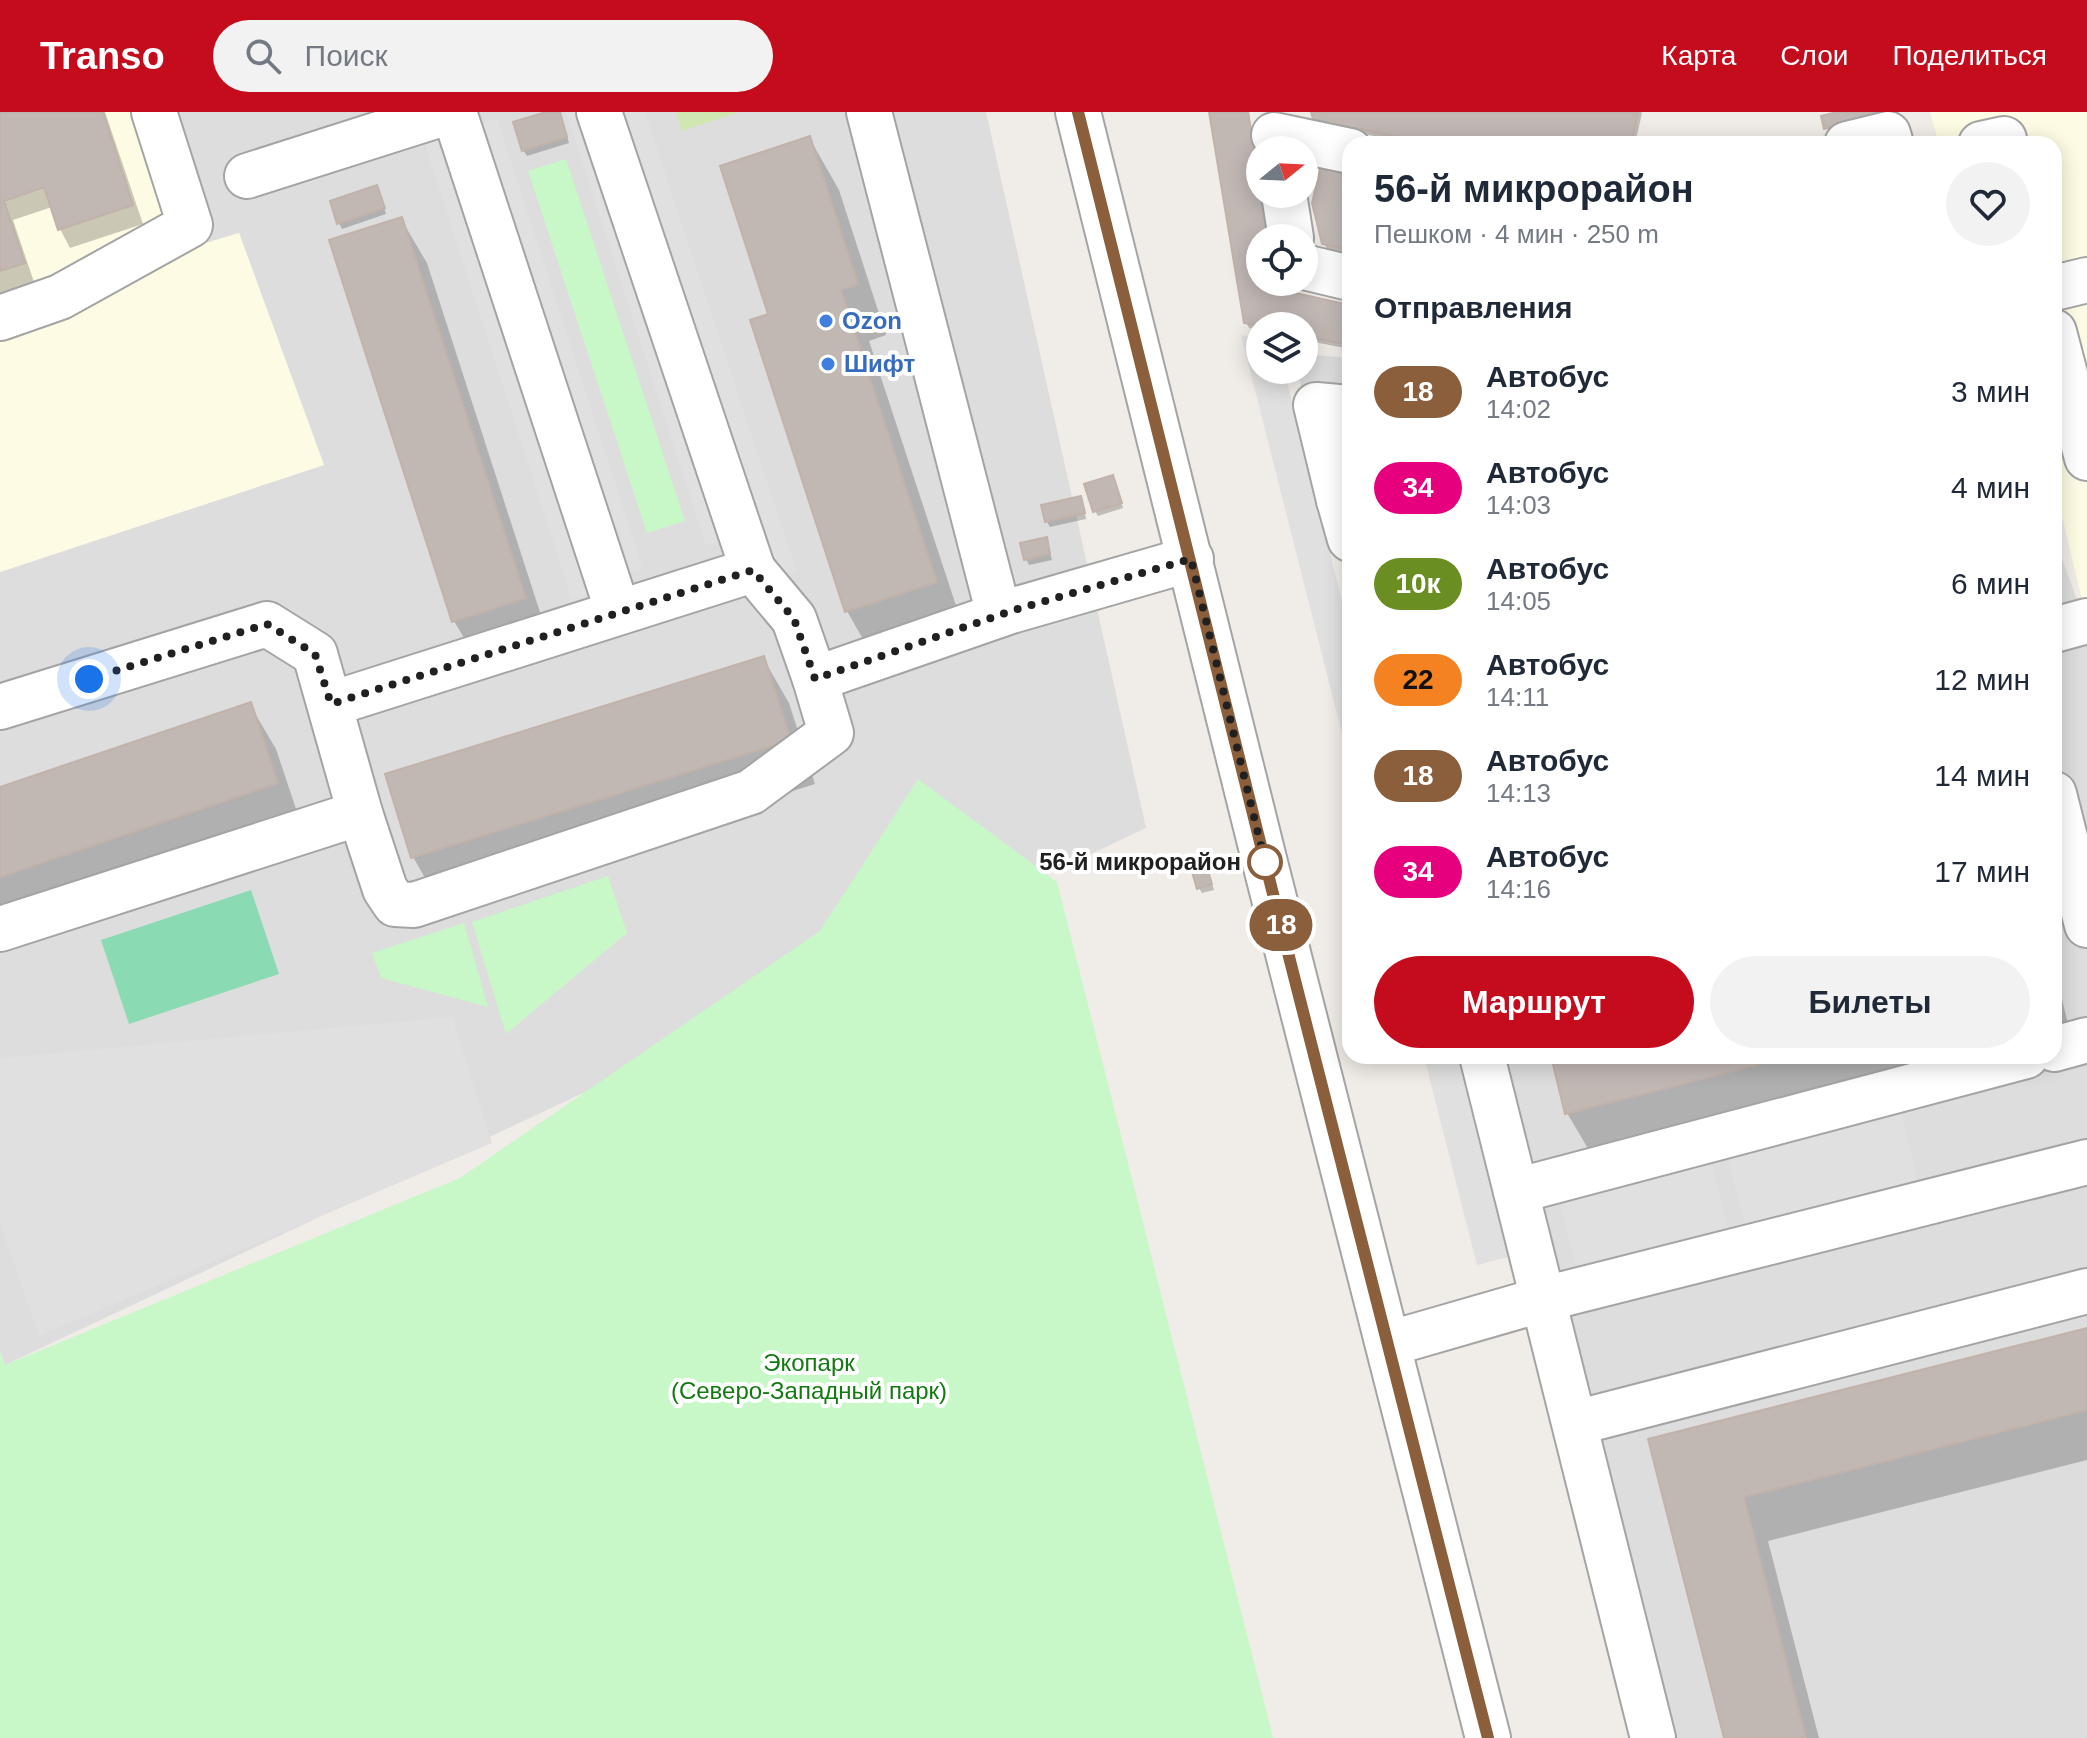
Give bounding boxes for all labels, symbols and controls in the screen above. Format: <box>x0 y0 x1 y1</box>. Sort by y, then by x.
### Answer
search box <box>213 20 773 92</box>
icon: search <box>241 34 285 78</box>
text: Transo <box>40 35 165 77</box>
text: Поиск <box>305 39 388 72</box>
text: Карта <box>1661 40 1736 71</box>
text: Слои <box>1780 40 1848 71</box>
text: Поделиться <box>1892 40 2047 71</box>
north arrow <box>1246 136 1318 208</box>
map controls <box>1246 136 1318 384</box>
button: heart <box>1946 162 2030 246</box>
text: 56-й микрорайон <box>1374 168 1694 210</box>
text: Пешком · 4 мин · 250 m <box>1374 219 1659 249</box>
button: locate <box>1246 224 1318 296</box>
text: Отправления <box>1374 291 1573 324</box>
place label: Ozon <box>842 307 902 334</box>
marker: Ozon <box>817 312 835 330</box>
button: layers <box>1246 312 1318 384</box>
place label: Шифт <box>844 350 916 377</box>
marker: Шифт <box>819 355 837 373</box>
text: Автобус <box>1486 360 1609 393</box>
text: 3 мин <box>1951 375 2030 408</box>
text: 18 <box>1402 376 1434 407</box>
text: 14:02 <box>1486 394 1551 424</box>
text: Автобус <box>1486 456 1609 489</box>
text: 4 мин <box>1951 471 2030 504</box>
text: 34 <box>1402 472 1434 503</box>
text: 14:03 <box>1486 490 1551 520</box>
text: Автобус <box>1486 552 1609 585</box>
text: 6 мин <box>1951 567 2030 600</box>
text: 10к <box>1395 568 1441 599</box>
text: 14:05 <box>1486 586 1551 616</box>
text: Автобус <box>1486 648 1609 681</box>
your location <box>69 659 109 699</box>
text: 12 мин <box>1934 663 2030 696</box>
text: 22 <box>1402 664 1434 695</box>
text: 14:11 <box>1486 682 1549 712</box>
text: Автобус <box>1486 744 1609 777</box>
text: 14 мин <box>1934 759 2030 792</box>
text: 18 <box>1402 760 1434 791</box>
text: 14:13 <box>1486 778 1551 808</box>
text: Автобус <box>1486 840 1609 873</box>
marker: 56-й микрорайон <box>1248 845 1282 879</box>
place label: 56-й микрорайон <box>1039 848 1241 875</box>
text: 17 мин <box>1934 855 2030 888</box>
text: 34 <box>1402 856 1434 887</box>
text: 14:16 <box>1486 874 1551 904</box>
line badge: 18 <box>1245 899 1317 951</box>
text: 18 <box>1265 909 1297 940</box>
button: Маршрут <box>1374 956 1694 1048</box>
button: Билеты <box>1710 956 2030 1048</box>
park label: Экопарк (Северо-Западный парк) <box>671 1349 947 1404</box>

